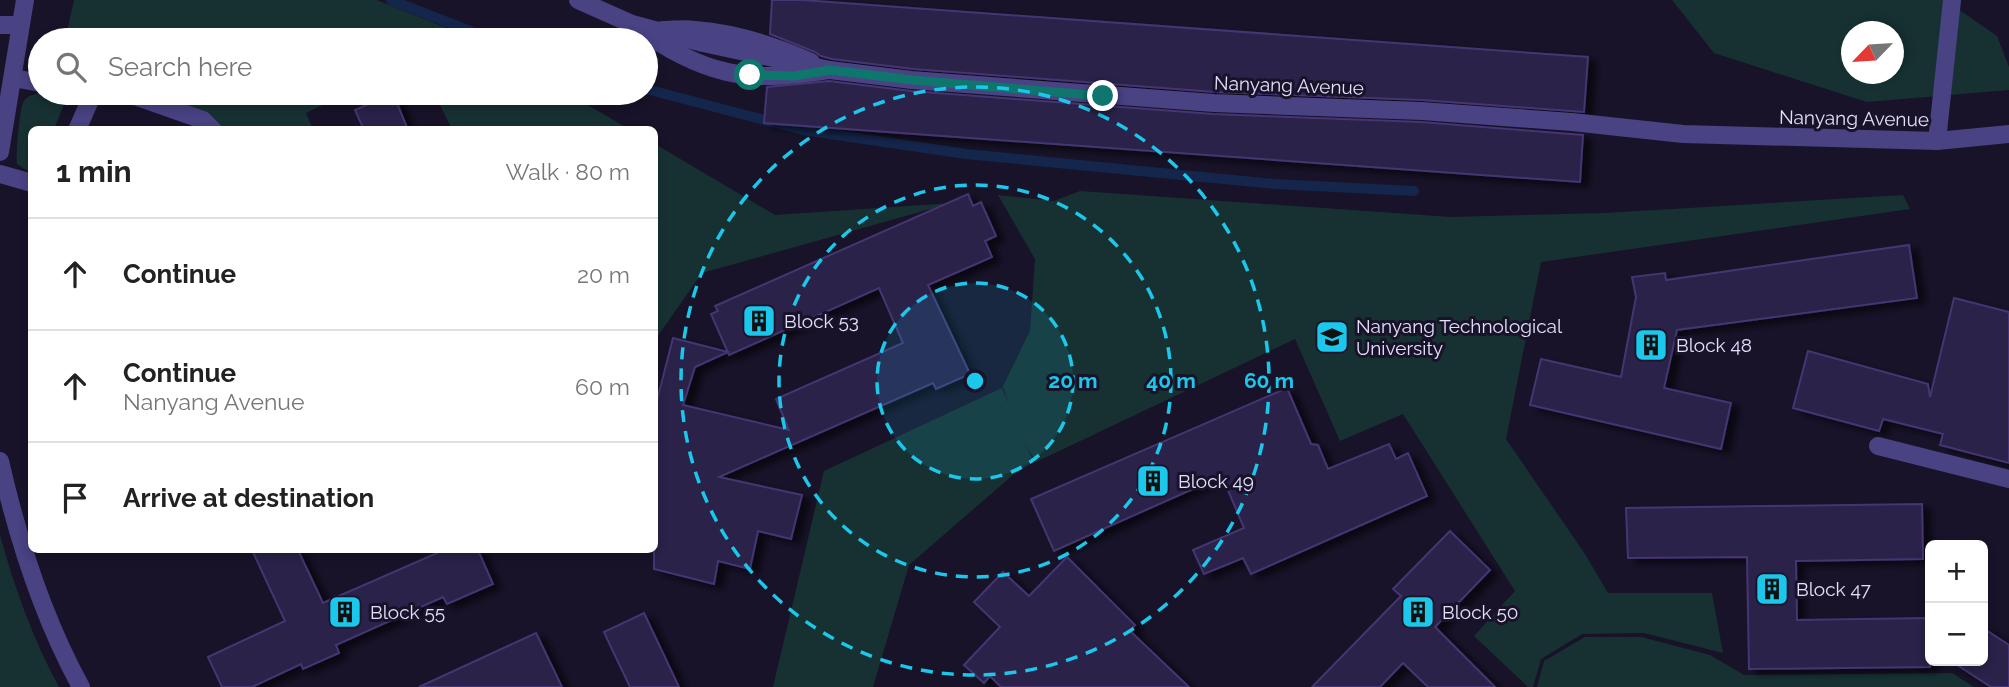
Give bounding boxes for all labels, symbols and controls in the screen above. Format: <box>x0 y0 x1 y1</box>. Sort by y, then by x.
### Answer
north arrow <box>1841 21 1904 84</box>
search box <box>28 28 658 105</box>
icon: search <box>52 48 90 86</box>
text: Search here <box>108 52 252 82</box>
route start <box>734 59 765 90</box>
street label: Nanyang Avenue <box>1214 71 1364 99</box>
route end <box>1087 80 1118 111</box>
street label: Nanyang Avenue <box>1779 106 1929 130</box>
text: 1 min <box>56 154 132 189</box>
text: Walk · 80 m <box>505 158 630 185</box>
icon: ahead <box>56 255 94 293</box>
text: Continue <box>123 259 236 289</box>
text: 20 m <box>577 261 630 288</box>
building icon: Block 53 <box>740 302 778 340</box>
place label: Block 53 <box>784 310 859 332</box>
place label: Nanyang Technological University <box>1356 315 1563 359</box>
school or university icon: Nanyang Technological University <box>1313 318 1351 356</box>
building icon: Block 48 <box>1632 326 1670 364</box>
place label: Block 48 <box>1676 334 1752 356</box>
text: Continue <box>123 358 236 388</box>
icon: ahead <box>56 367 94 405</box>
text: 20 m <box>1048 368 1098 393</box>
text: 40 m <box>1146 368 1196 393</box>
text: 60 m <box>1244 368 1294 393</box>
centre of rings <box>963 369 987 393</box>
text: 60 m <box>575 373 630 400</box>
text: Nanyang Avenue <box>123 388 305 415</box>
building icon: Block 49 <box>1134 462 1172 500</box>
place label: Block 49 <box>1178 470 1254 492</box>
icon: arrive <box>56 479 94 517</box>
text: Arrive at destination <box>123 483 374 513</box>
map controls <box>1925 540 1988 666</box>
button: + <box>1925 540 1988 603</box>
building icon: Block 47 <box>1753 570 1791 608</box>
place label: Block 47 <box>1796 578 1871 600</box>
building icon: Block 55 <box>326 593 364 631</box>
building icon: Block 50 <box>1399 593 1437 631</box>
place label: Block 55 <box>370 601 445 623</box>
place label: Block 50 <box>1442 601 1518 623</box>
button: − <box>1925 603 1988 666</box>

